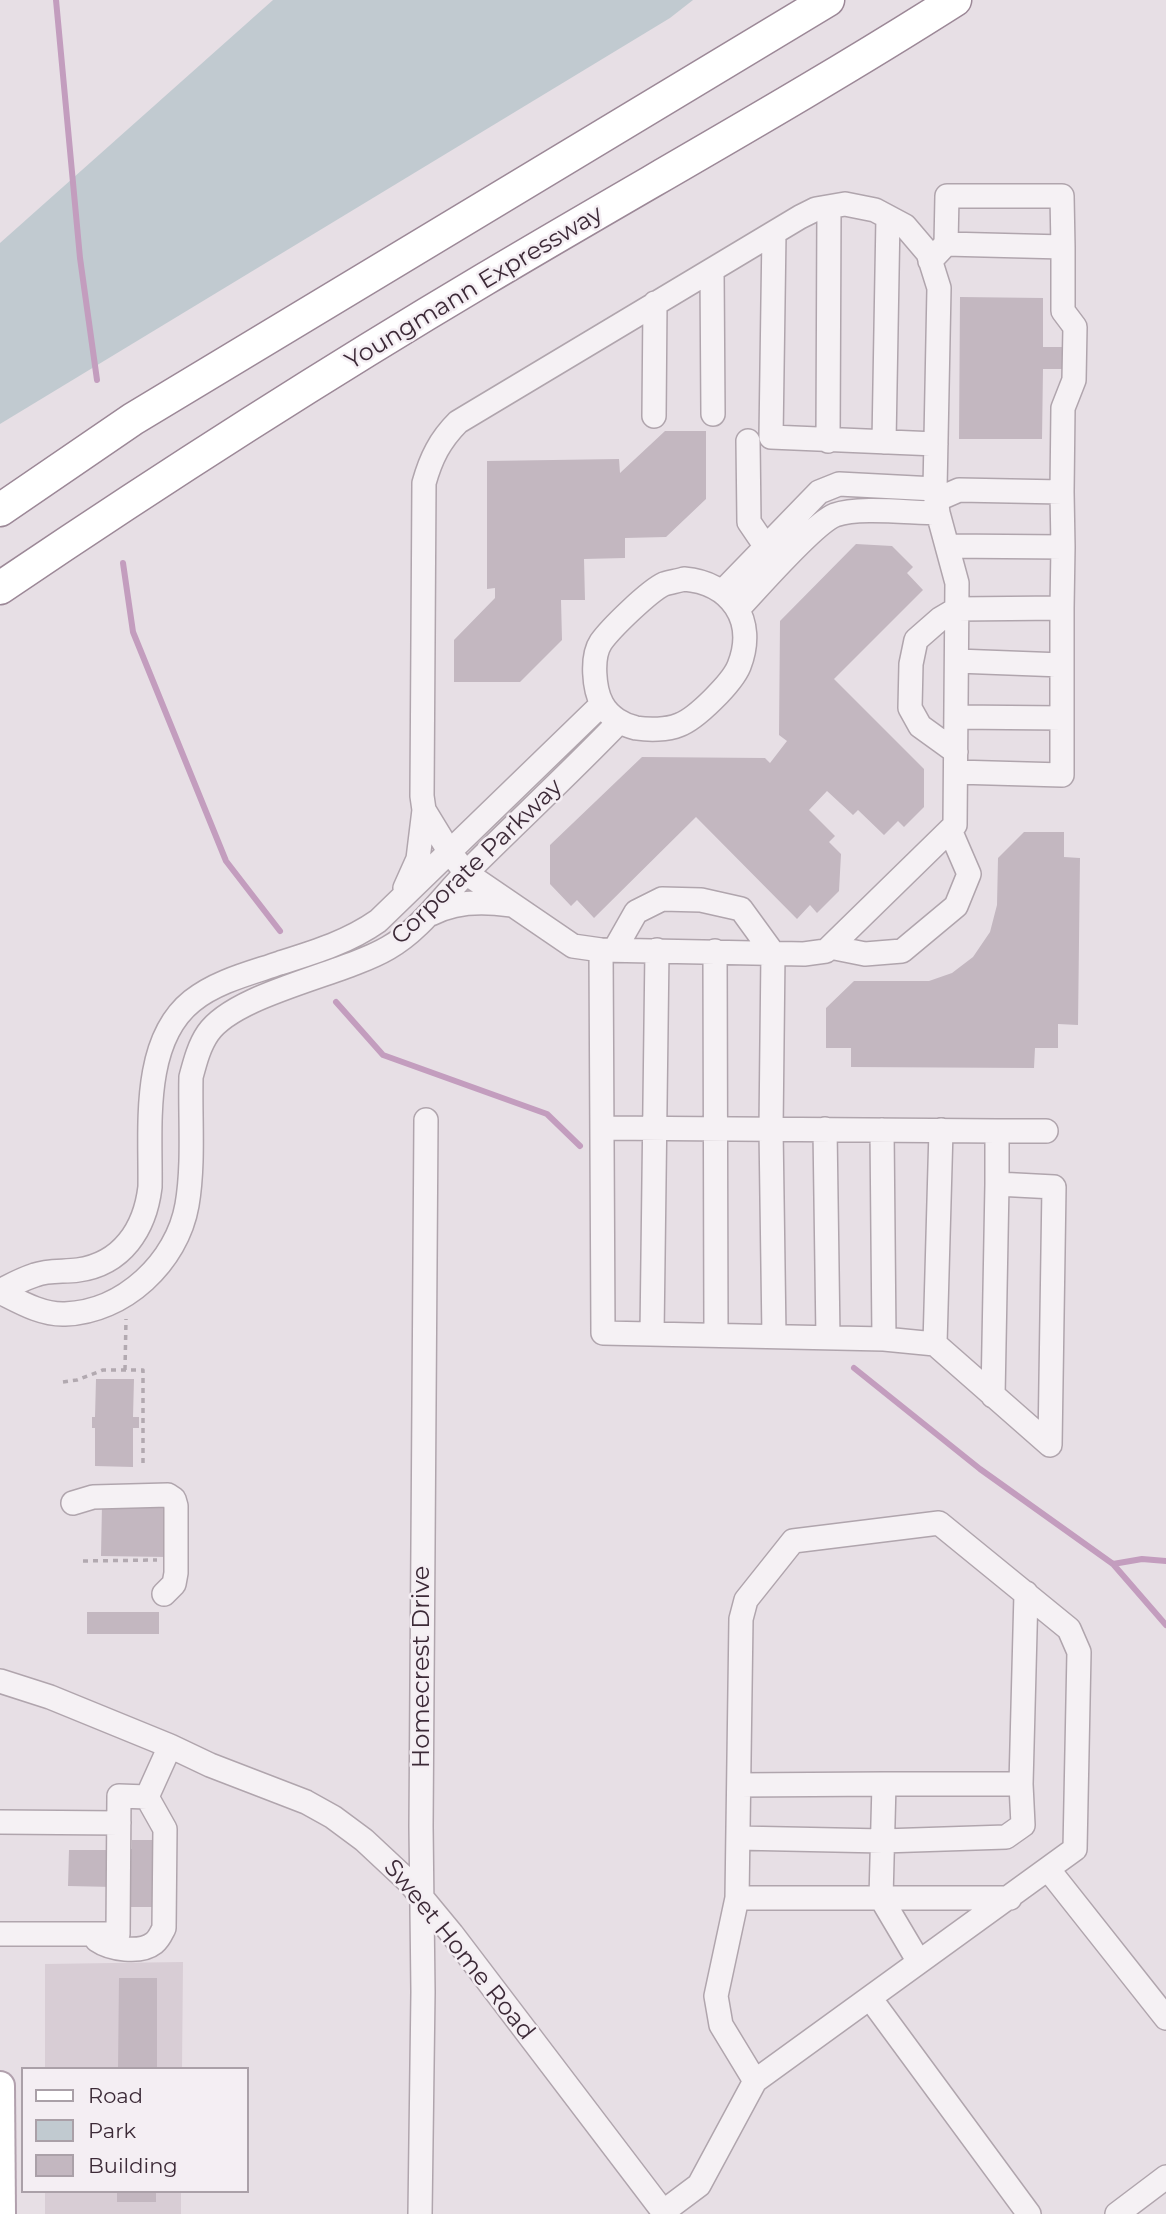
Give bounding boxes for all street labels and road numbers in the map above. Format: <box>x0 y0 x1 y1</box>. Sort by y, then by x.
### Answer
street label: Youngmann Expressway <box>340 200 608 376</box>
street label: Corporate Parkway <box>385 773 569 951</box>
street label: Homecrest Drive <box>408 1566 436 1768</box>
street label: Sweet Home Road <box>377 1854 541 2046</box>

